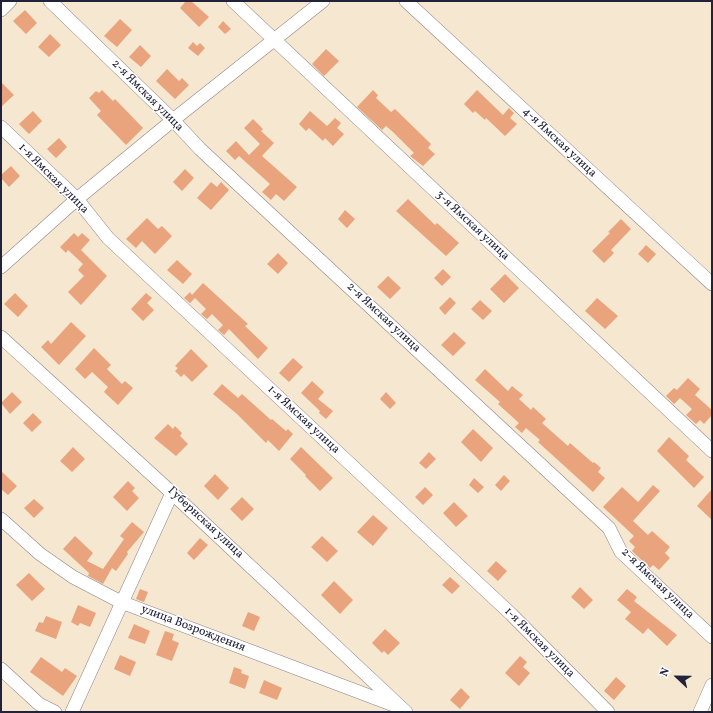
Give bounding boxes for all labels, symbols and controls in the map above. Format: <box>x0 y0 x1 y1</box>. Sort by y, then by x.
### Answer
street label: 2-я Ямская улица <box>108 57 186 135</box>
street label: 4-я Ямская улица <box>519 105 599 181</box>
street label: 1-я Ямская улица <box>15 141 91 217</box>
street label: 3-я Ямская улица <box>432 188 512 264</box>
street label: 2-я Ямская улица <box>343 280 423 356</box>
street label: 1-я Ямская улица <box>264 383 342 457</box>
street label: Губернская улица <box>164 484 246 562</box>
street label: 2-я Ямская улица <box>618 546 696 622</box>
street label: улица Возрождения <box>139 602 247 656</box>
street label: 1-я Ямская улица <box>501 605 577 681</box>
north arrow <box>657 657 697 697</box>
text: N <box>657 666 674 679</box>

